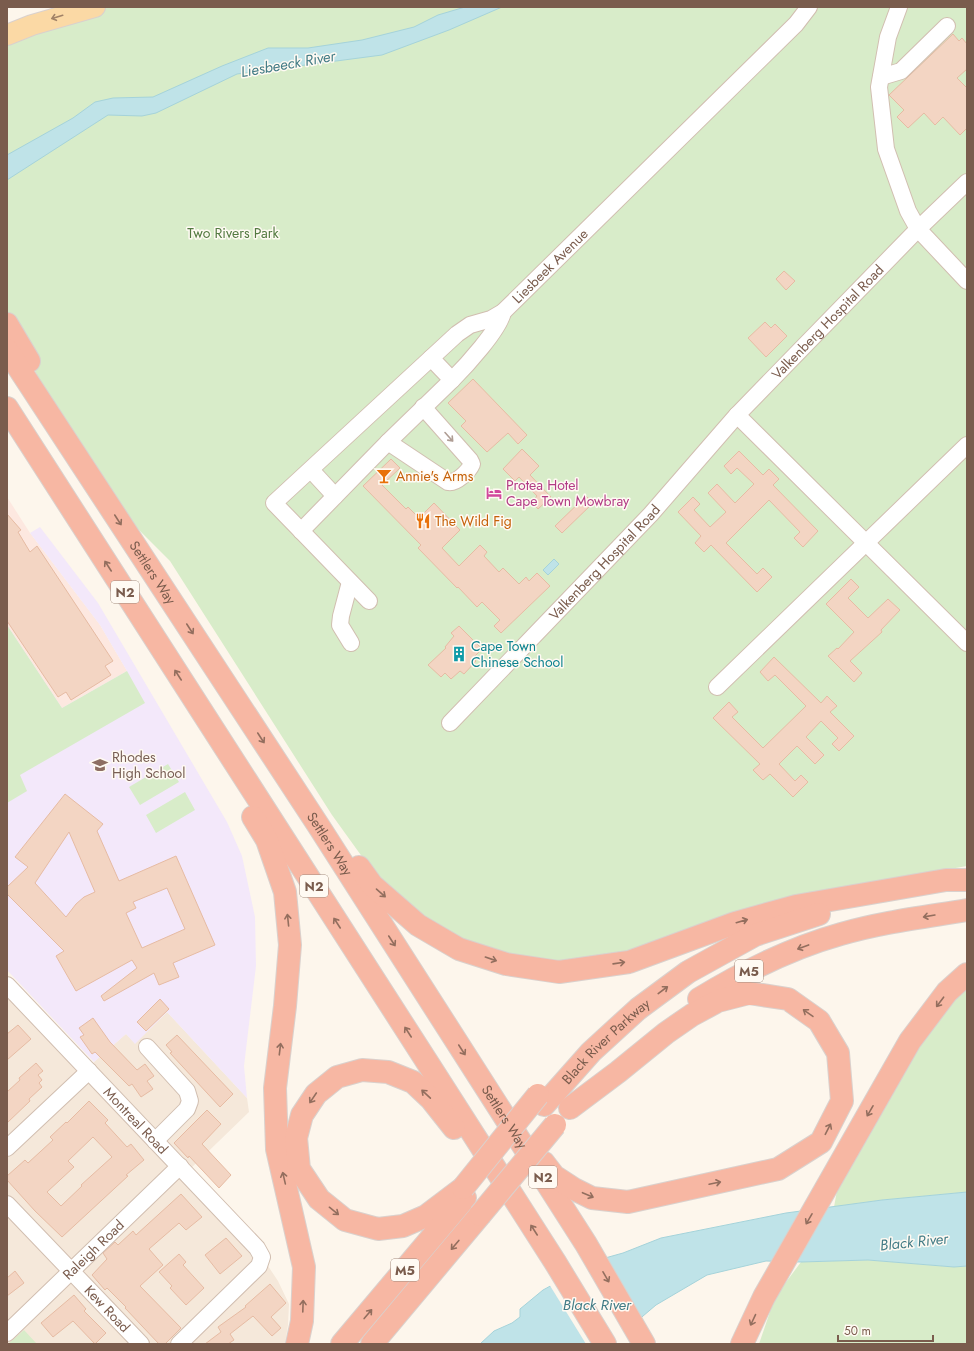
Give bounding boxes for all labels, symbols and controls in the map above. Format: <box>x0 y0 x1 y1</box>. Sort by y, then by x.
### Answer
one-way arrow <box>51 14 64 21</box>
water label: Liesbeeck River <box>239 45 338 83</box>
park label: Two Rivers Park <box>187 223 280 243</box>
street label: Liesbeek Avenue <box>508 224 592 308</box>
street label: Valkenberg Hospital Road <box>767 260 888 384</box>
one-way arrow <box>444 431 453 441</box>
place label: Annie's Arms <box>396 466 474 486</box>
bar icon: Annie's Arms <box>375 467 393 485</box>
place label: Protea Hotel Cape Town Mowbray <box>506 475 630 511</box>
hotel icon: Protea Hotel Cape Town Mowbray <box>485 484 503 502</box>
street label: Valkenberg Hospital Road <box>544 500 665 624</box>
place label: The Wild Fig <box>435 511 512 531</box>
restaurant icon: The Wild Fig <box>414 512 432 530</box>
one-way arrow <box>115 514 123 526</box>
street label: Settlers Way <box>125 537 181 609</box>
one-way arrow <box>104 560 112 571</box>
road number: N2 <box>111 581 139 603</box>
one-way arrow <box>186 623 194 635</box>
place label: Cape Town Chinese School <box>471 636 563 672</box>
building icon: Cape Town Chinese School <box>450 645 468 663</box>
one-way arrow <box>174 670 182 681</box>
one-way arrow <box>257 732 265 743</box>
place label: Rhodes High School <box>112 747 185 783</box>
school or university icon: Rhodes High School <box>91 756 109 774</box>
street label: Settlers Way <box>302 808 358 880</box>
road number: N2 <box>300 875 328 897</box>
one-way arrow <box>376 888 386 897</box>
one-way arrow <box>922 913 935 921</box>
one-way arrow <box>284 914 291 927</box>
one-way arrow <box>333 917 341 929</box>
one-way arrow <box>735 917 748 924</box>
one-way arrow <box>388 935 396 946</box>
one-way arrow <box>797 944 809 952</box>
one-way arrow <box>484 956 496 964</box>
one-way arrow <box>612 959 625 967</box>
road number: M5 <box>735 960 763 982</box>
one-way arrow <box>657 986 668 994</box>
street label: Black River Parkway <box>557 993 655 1088</box>
one-way arrow <box>936 996 944 1007</box>
one-way arrow <box>803 1009 814 1017</box>
one-way arrow <box>404 1027 412 1038</box>
one-way arrow <box>276 1043 284 1056</box>
one-way arrow <box>458 1044 466 1055</box>
street label: Settlers Way <box>477 1081 533 1153</box>
street label: Montreal Road <box>99 1083 173 1159</box>
one-way arrow <box>421 1090 432 1099</box>
one-way arrow <box>309 1093 317 1104</box>
one-way arrow <box>866 1105 874 1117</box>
one-way arrow <box>825 1123 832 1135</box>
road number: N2 <box>529 1166 557 1188</box>
one-way arrow <box>279 1172 287 1185</box>
one-way arrow <box>708 1178 721 1186</box>
one-way arrow <box>582 1192 594 1200</box>
one-way arrow <box>329 1207 339 1216</box>
one-way arrow <box>804 1213 812 1225</box>
street label: Raleigh Road <box>58 1215 128 1284</box>
one-way arrow <box>529 1224 537 1236</box>
water label: Black River <box>879 1227 950 1257</box>
one-way arrow <box>450 1239 459 1250</box>
road number: M5 <box>391 1259 419 1281</box>
one-way arrow <box>602 1271 610 1283</box>
street label: Kew Road <box>80 1281 135 1337</box>
water label: Black River <box>563 1294 632 1316</box>
one-way arrow <box>299 1300 306 1313</box>
one-way arrow <box>363 1309 372 1320</box>
one-way arrow <box>749 1314 756 1326</box>
scale bar <box>838 1317 933 1343</box>
text: 50 m <box>844 1322 871 1340</box>

